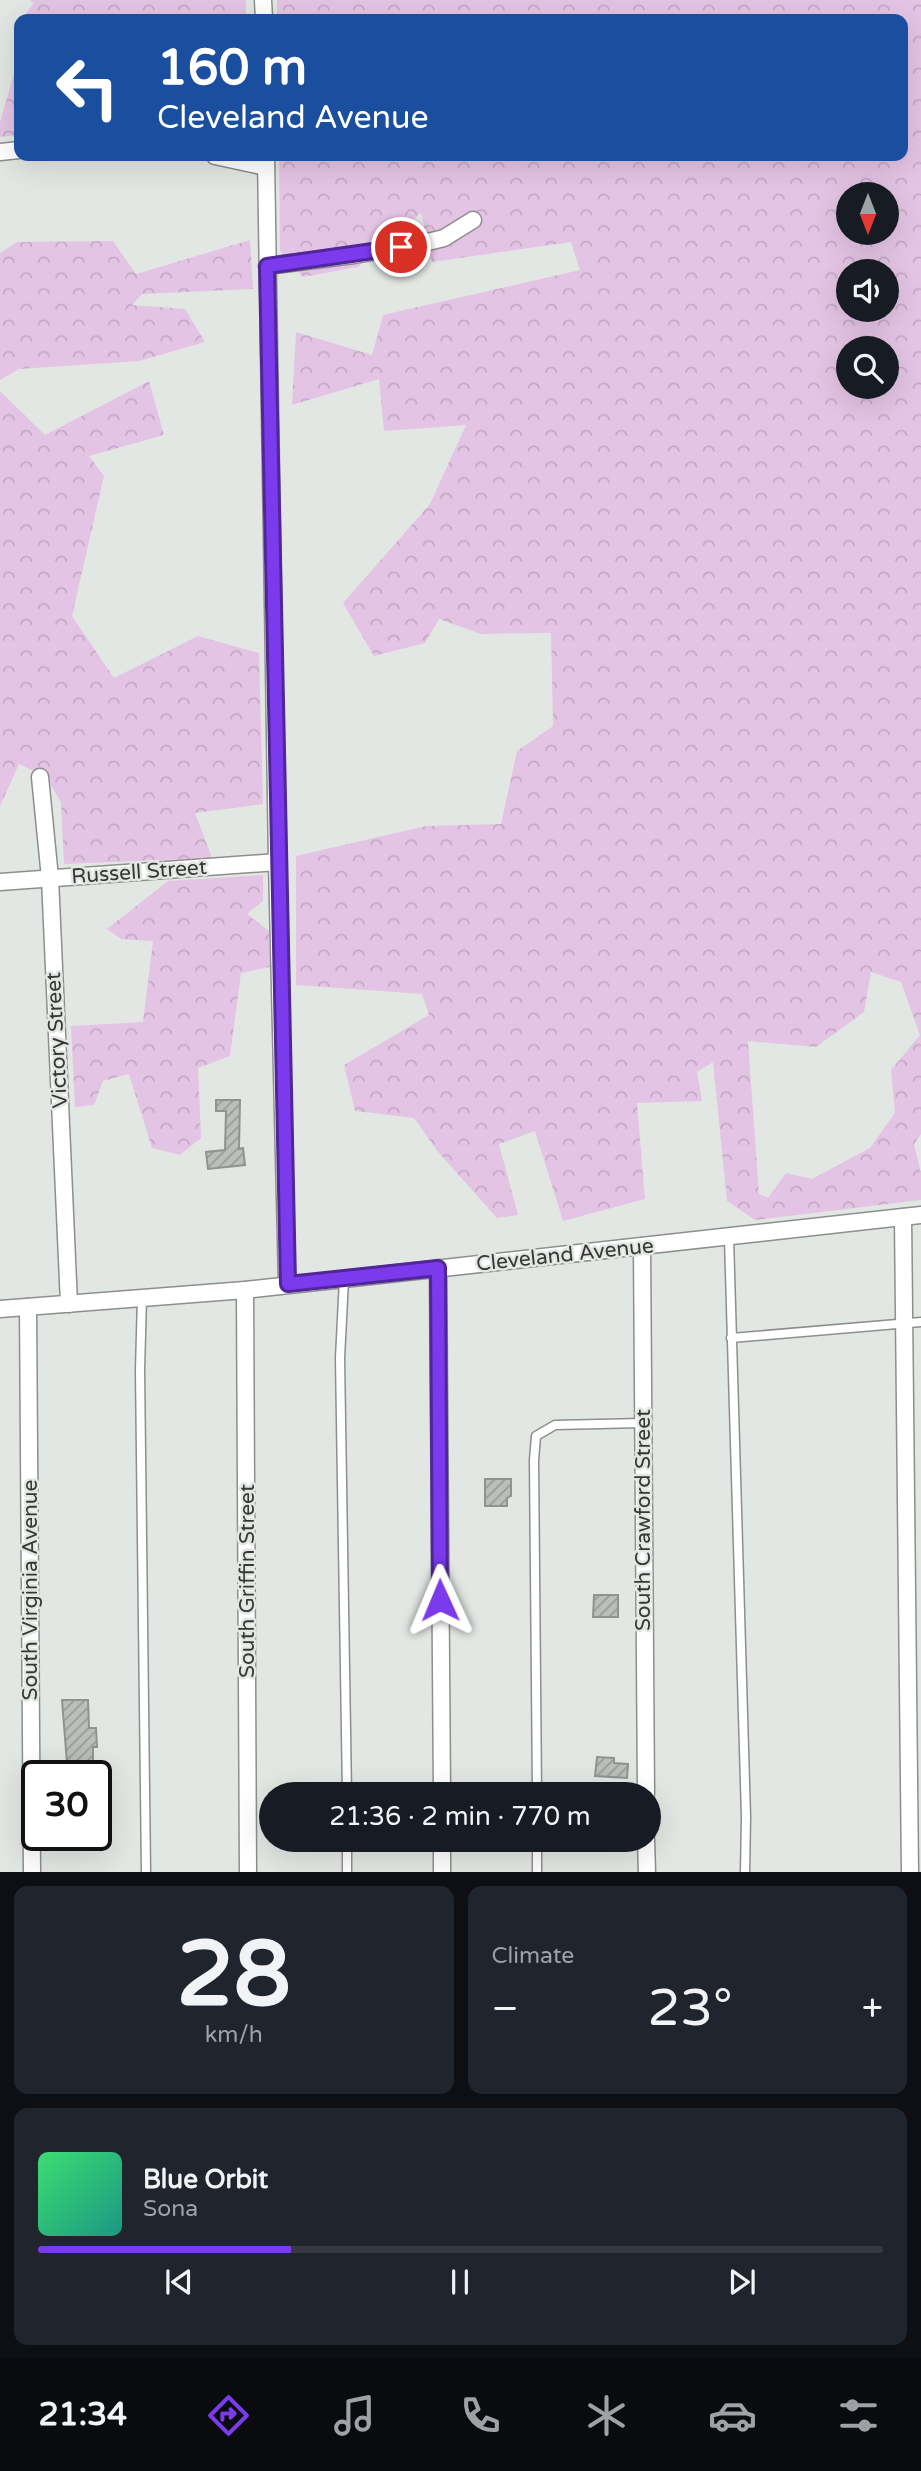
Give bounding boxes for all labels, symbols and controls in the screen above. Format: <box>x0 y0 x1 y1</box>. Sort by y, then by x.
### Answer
text: 160 m <box>157 39 307 98</box>
icon: left <box>42 42 133 133</box>
text: Cleveland Avenue <box>157 99 429 137</box>
north arrow <box>836 182 900 245</box>
map controls <box>836 182 899 399</box>
pin <box>371 217 431 277</box>
icon: arrive <box>382 228 420 266</box>
button: sound <box>836 259 899 322</box>
button: search <box>836 336 899 399</box>
street label: Russell Street <box>70 855 208 889</box>
street label: Victory Street <box>41 971 73 1109</box>
street label: Cleveland Avenue <box>475 1233 655 1277</box>
street label: South Crawford Street <box>631 1409 656 1631</box>
street label: South Virginia Avenue <box>18 1479 43 1701</box>
street label: South Griffin Street <box>235 1484 260 1678</box>
position arrow <box>403 1563 477 1637</box>
speed limit sign: 30 <box>21 1760 112 1851</box>
text: 21:36 · 2 min · 770 m <box>329 1801 591 1832</box>
text: 28 <box>177 1920 291 2030</box>
text: Climate <box>492 1942 574 1970</box>
text: 23° <box>648 1977 733 2040</box>
text: − <box>492 1986 519 2032</box>
text: + <box>862 1986 883 2032</box>
text: km/h <box>205 2021 263 2049</box>
text: Blue Orbit <box>143 2164 268 2195</box>
text: Sona <box>143 2195 198 2223</box>
icon: previous <box>160 2263 198 2301</box>
icon: pause <box>441 2263 479 2301</box>
icon: next <box>723 2263 761 2301</box>
icon: directions <box>204 2391 253 2440</box>
icon: music <box>330 2391 379 2440</box>
icon: phone <box>456 2391 505 2440</box>
icon: climate <box>582 2391 631 2440</box>
icon: car <box>708 2391 757 2440</box>
icon: filters <box>834 2391 883 2440</box>
text: 21:34 <box>38 2396 127 2434</box>

